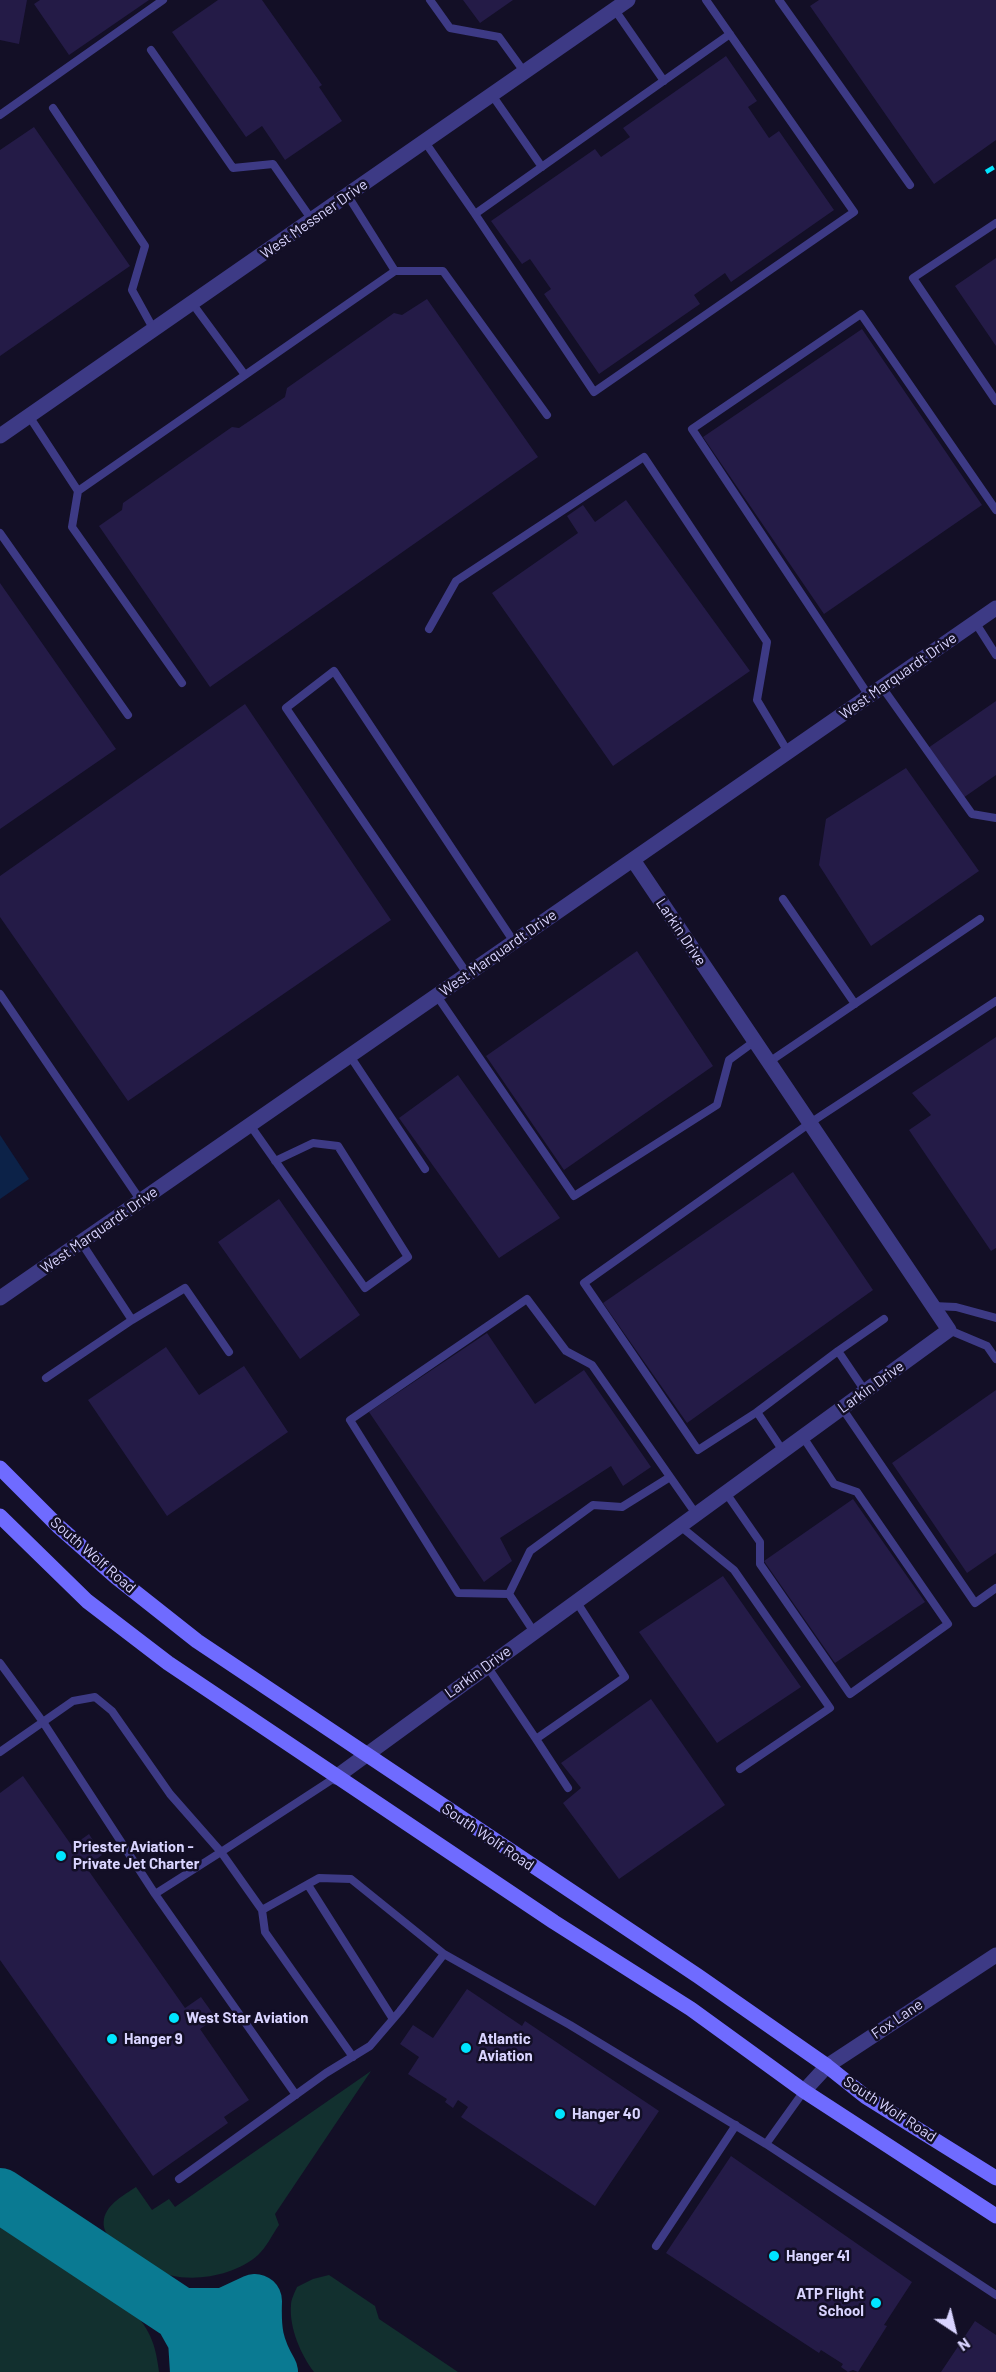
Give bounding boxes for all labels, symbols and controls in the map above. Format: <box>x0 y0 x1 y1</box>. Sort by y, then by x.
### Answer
street label: West Messner Drive <box>257 175 371 263</box>
street label: West Marquardt Drive <box>836 629 960 723</box>
street label: Larkin Drive <box>652 895 710 969</box>
street label: West Marquardt Drive <box>436 906 560 1000</box>
street label: West Marquardt Drive <box>37 1183 161 1277</box>
street label: Larkin Drive <box>834 1357 908 1417</box>
street label: South Wolf Road <box>47 1513 139 1597</box>
street label: Larkin Drive <box>441 1642 515 1702</box>
street label: South Wolf Road <box>439 1800 537 1874</box>
place label: Priester Aviation - Private Jet Charter <box>73 1838 200 1873</box>
marker: Priester Aviation - Private Jet Charter <box>54 1849 68 1863</box>
street label: Fox Lane <box>868 1995 926 2043</box>
place label: West Star Aviation <box>186 2009 309 2027</box>
marker: West Star Aviation <box>167 2011 181 2025</box>
place label: Hanger 9 <box>124 2030 183 2048</box>
place label: Atlantic Aviation <box>478 2030 533 2065</box>
marker: Hanger 9 <box>105 2032 119 2046</box>
marker: Atlantic Aviation <box>459 2041 473 2055</box>
street label: South Wolf Road <box>840 2072 940 2146</box>
place label: Hanger 40 <box>572 2105 640 2123</box>
marker: Hanger 40 <box>553 2107 567 2121</box>
place label: Hanger 41 <box>786 2247 850 2265</box>
marker: Hanger 41 <box>767 2249 781 2263</box>
place label: ATP Flight School <box>796 2285 864 2320</box>
marker: ATP Flight School <box>869 2296 883 2310</box>
north arrow <box>924 2300 984 2360</box>
text: N <box>955 2334 974 2356</box>

